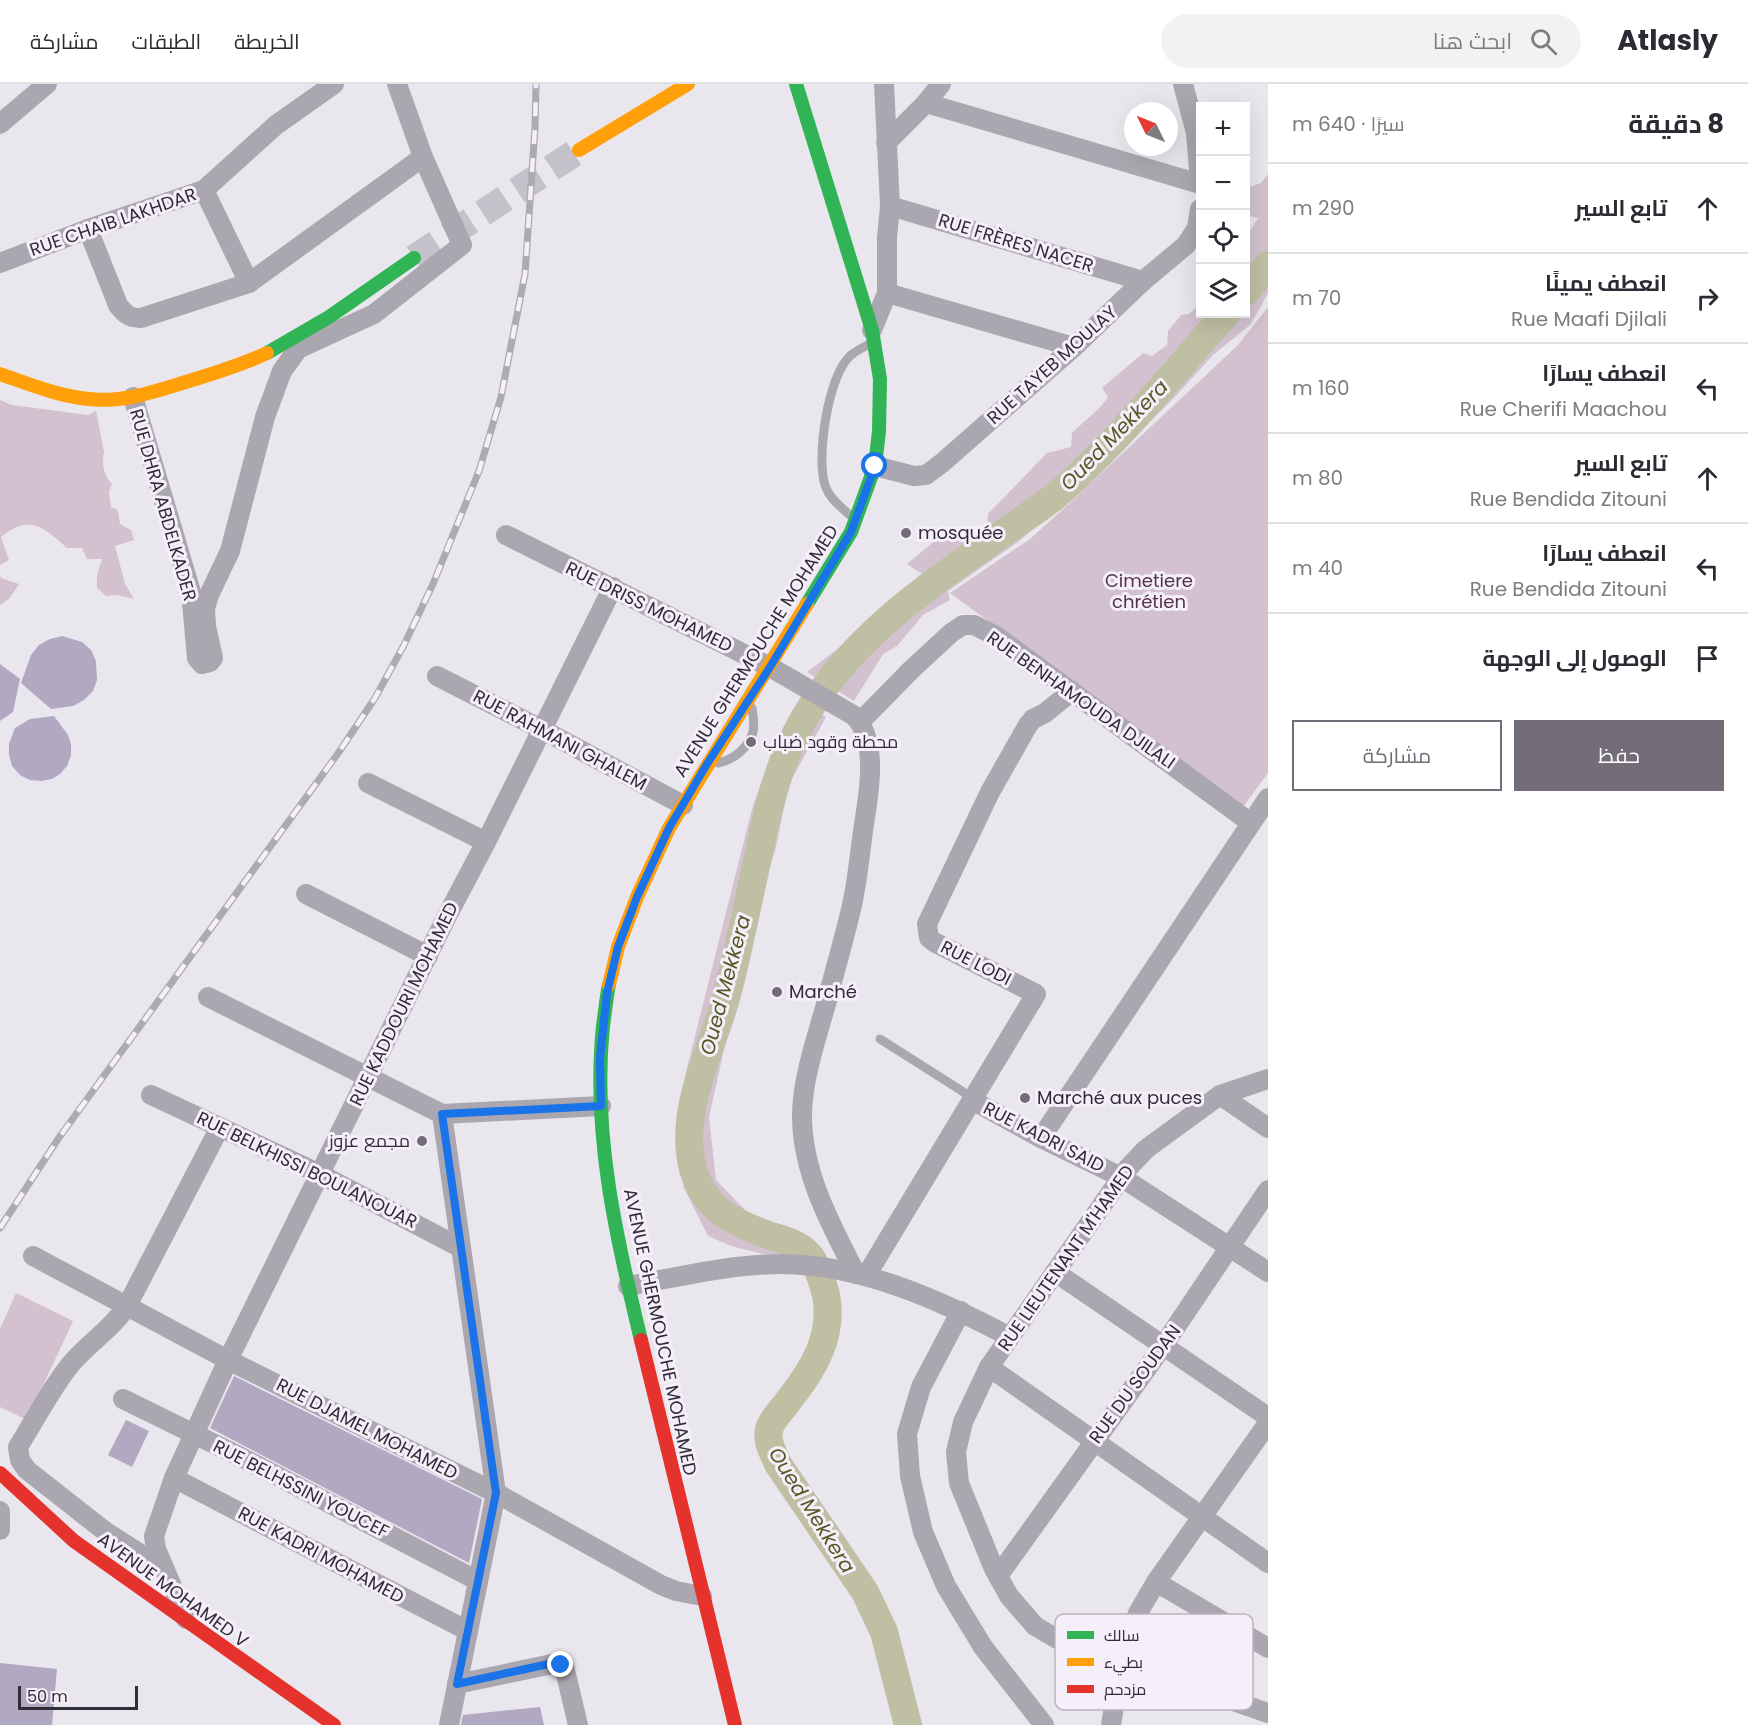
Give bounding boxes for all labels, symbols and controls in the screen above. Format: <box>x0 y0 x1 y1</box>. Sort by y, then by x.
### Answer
search box <box>1161 14 1581 68</box>
text: Atlasly <box>1617 21 1718 60</box>
icon: search <box>1527 25 1560 58</box>
text: ابحث هنا <box>1433 26 1512 57</box>
text: مشاركة <box>30 27 99 56</box>
text: الطبقات <box>132 27 201 56</box>
text: الخريطة <box>234 27 300 56</box>
north arrow <box>1124 102 1178 156</box>
map controls <box>1196 102 1250 318</box>
button: + <box>1196 102 1250 156</box>
text: 8 دقيقة <box>1628 106 1724 142</box>
text: سيرًا · 640 m <box>1292 110 1405 138</box>
button: − <box>1196 156 1250 210</box>
street label: RUE CHAIB LAKHDAR <box>26 181 200 262</box>
icon: ahead <box>1691 192 1724 225</box>
text: تابع السير <box>1575 193 1667 224</box>
text: 290 m <box>1292 194 1355 222</box>
street label: RUE FRÈRES NACER <box>936 207 1097 278</box>
button: locate <box>1196 210 1250 264</box>
button: layers <box>1196 264 1250 318</box>
text: انعطف يمينًا <box>1545 268 1667 299</box>
icon: right <box>1691 282 1724 315</box>
text: 70 m <box>1292 284 1341 312</box>
street label: RUE TAYEB MOULAY <box>981 299 1122 430</box>
text: Rue Maafi Djilali <box>1511 305 1667 333</box>
text: انعطف يسارًا <box>1542 358 1667 389</box>
icon: left <box>1691 372 1724 405</box>
water label: Oued Mekkera <box>1054 373 1174 497</box>
text: 160 m <box>1292 374 1350 402</box>
text: Rue Cherifi Maachou <box>1460 395 1667 423</box>
street label: RUE DHRA ABDELKADER <box>124 406 203 604</box>
text: تابع السير <box>1575 448 1667 479</box>
route start <box>861 452 887 478</box>
icon: ahead <box>1691 462 1724 495</box>
text: 80 m <box>1292 464 1343 492</box>
text: Rue Bendida Zitouni <box>1470 485 1667 513</box>
street label: AVENUE GHERMOUCHE MOHAMED <box>667 520 844 782</box>
place label: mosquée <box>918 520 1003 545</box>
marker: mosquée <box>899 526 913 540</box>
text: انعطف يسارًا <box>1542 538 1667 569</box>
icon: left <box>1691 552 1724 585</box>
text: 40 m <box>1292 554 1343 582</box>
street label: RUE DRISS MOHAMED <box>562 555 737 658</box>
park label: Cimetiere chrétien <box>1105 568 1193 614</box>
text: Rue Bendida Zitouni <box>1470 575 1667 603</box>
street label: RUE BENHAMOUDA DJILALI <box>982 625 1181 774</box>
icon: arrive <box>1691 642 1724 675</box>
text: الوصول إلى الوجهة <box>1482 643 1667 674</box>
street label: RUE RAHMANI GHALEM <box>469 683 651 796</box>
button: مشاركة <box>1292 720 1502 791</box>
button: حفظ <box>1514 720 1724 791</box>
place label: محطة وقود ضباب <box>763 729 898 754</box>
marker: محطة وقود ضباب <box>744 735 758 749</box>
street label: RUE KADDOURI MOHAMED <box>343 898 464 1110</box>
water label: Oued Mekkera <box>693 912 757 1058</box>
street label: RUE LODI <box>937 934 1016 991</box>
place label: Marché <box>789 979 857 1004</box>
marker: Marché <box>770 985 784 999</box>
place label: Marché aux puces <box>1037 1085 1202 1110</box>
marker: Marché aux puces <box>1018 1091 1032 1105</box>
street label: RUE KADRI SAID <box>979 1095 1109 1178</box>
street label: RUE BELKHISSI BOULANOUAR <box>193 1105 422 1234</box>
place label: مجمع عزوز <box>328 1128 410 1153</box>
marker: مجمع عزوز <box>415 1134 429 1148</box>
street label: RUE LIEUTENANT M'HAMED <box>992 1160 1140 1356</box>
street label: AVENUE GHERMOUCHE MOHAMED <box>618 1186 703 1478</box>
street label: RUE DU SOUDAN <box>1083 1319 1186 1448</box>
street label: RUE DJAMEL MOHAMED <box>272 1372 462 1485</box>
street label: RUE BELHSSINI YOUCEF <box>209 1433 393 1544</box>
water label: Oued Mekkera <box>762 1442 862 1578</box>
street label: RUE KADRI MOHAMED <box>234 1500 409 1609</box>
street label: AVENUE MOHAMED V <box>93 1526 254 1653</box>
legend <box>1055 1614 1253 1710</box>
text: سالك <box>1104 1624 1139 1647</box>
route end <box>547 1651 573 1677</box>
text: بطيء <box>1104 1651 1143 1676</box>
text: مزدحم <box>1104 1678 1146 1701</box>
scale bar <box>18 1683 138 1710</box>
text: 50 m <box>27 1685 68 1708</box>

